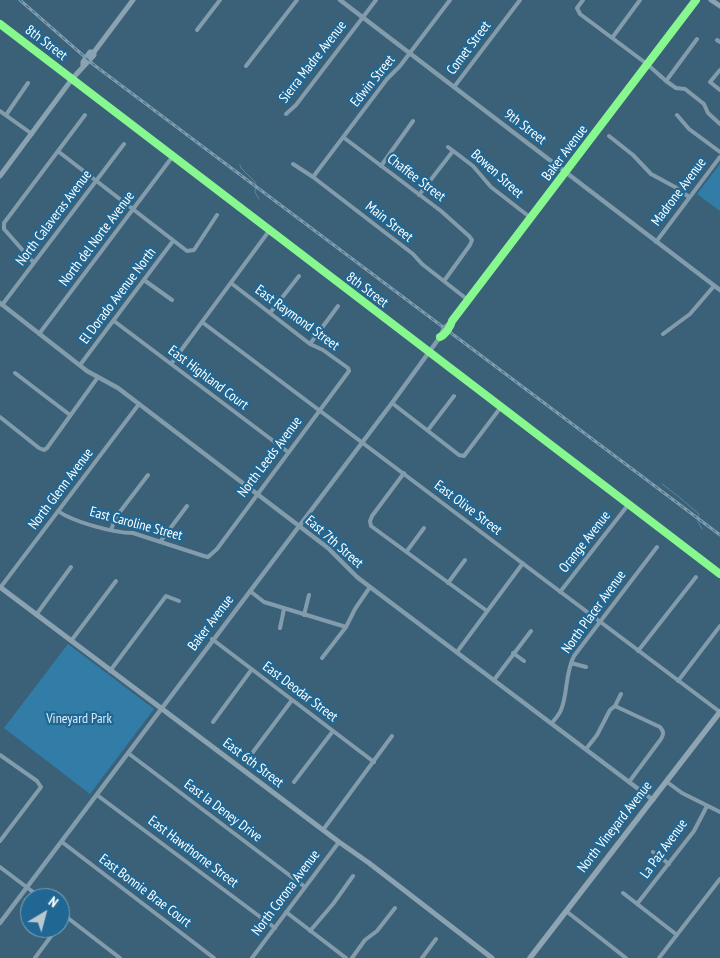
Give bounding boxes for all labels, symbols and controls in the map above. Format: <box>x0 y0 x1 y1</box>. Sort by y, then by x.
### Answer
street label: Sierra Madre Avenue <box>276 18 350 106</box>
street label: Comet Street <box>443 18 495 78</box>
street label: 8th Street <box>22 22 70 64</box>
street label: Edwin Street <box>347 52 399 110</box>
street label: 9th Street <box>501 106 549 148</box>
street label: Baker Avenue <box>539 122 591 184</box>
street label: Bowen Street <box>467 146 527 202</box>
street label: Chaffee Street <box>384 151 448 205</box>
street label: Madrone Avenue <box>648 155 710 229</box>
street label: North Calaveras Avenue <box>13 167 95 269</box>
street label: North del Norte Avenue <box>56 188 138 290</box>
street label: Main Street <box>362 198 416 246</box>
street label: El Dorado Avenue North <box>76 245 160 347</box>
street label: 8th Street <box>343 269 391 311</box>
street label: East Raymond Street <box>252 282 342 354</box>
street label: East Highland Court <box>165 342 251 414</box>
street label: North Leeds Avenue <box>234 413 306 501</box>
street label: North Glenn Avenue <box>25 445 97 533</box>
street label: East Olive Street <box>431 477 505 539</box>
street label: East Caroline Street <box>88 504 184 544</box>
street label: Orange Avenue <box>556 508 614 576</box>
street label: East 7th Street <box>302 512 366 572</box>
street label: North Placer Avenue <box>558 567 630 657</box>
street label: Baker Avenue <box>185 592 237 654</box>
street label: East Deodar Street <box>259 658 341 726</box>
park label: Vineyard Park <box>46 711 112 727</box>
street label: East 6th Street <box>219 735 287 791</box>
street label: East la Deney Drive <box>181 776 265 846</box>
street label: North Vineyard Avenue <box>574 778 656 876</box>
street label: East Hawthorne Street <box>145 813 241 891</box>
street label: La Paz Avenue <box>637 816 691 882</box>
street label: North Corona Avenue <box>248 847 324 939</box>
street label: East Bonnie Brae Court <box>96 851 194 931</box>
north arrow <box>20 888 70 938</box>
text: N <box>45 892 62 911</box>

